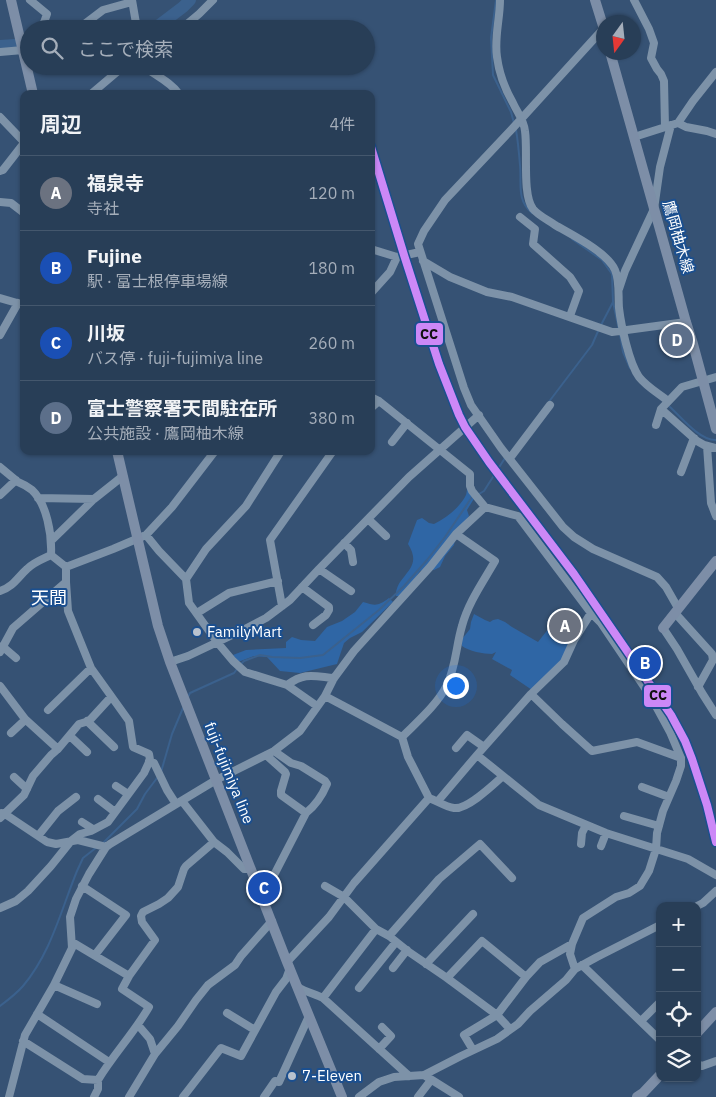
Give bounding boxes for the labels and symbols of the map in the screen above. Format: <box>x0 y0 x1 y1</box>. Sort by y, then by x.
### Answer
north arrow <box>596 15 641 60</box>
street label: 鷹岡柚木線 <box>659 198 698 276</box>
pin: D <box>661 321 693 359</box>
line badge: CC <box>415 322 444 346</box>
text: CC <box>420 325 438 343</box>
district label: 天間 <box>31 586 67 609</box>
pin: A <box>549 607 581 645</box>
place label: FamilyMart <box>207 622 282 641</box>
marker: FamilyMart <box>191 626 203 638</box>
pin: B <box>629 644 661 682</box>
your location <box>443 673 469 699</box>
line badge: CC <box>643 684 672 708</box>
text: CC <box>649 686 667 704</box>
street label: fuji-fujimiya line <box>200 719 259 826</box>
pin: C <box>248 869 280 907</box>
place label: 7-Eleven <box>302 1066 362 1085</box>
marker: 7-Eleven <box>286 1070 298 1082</box>

